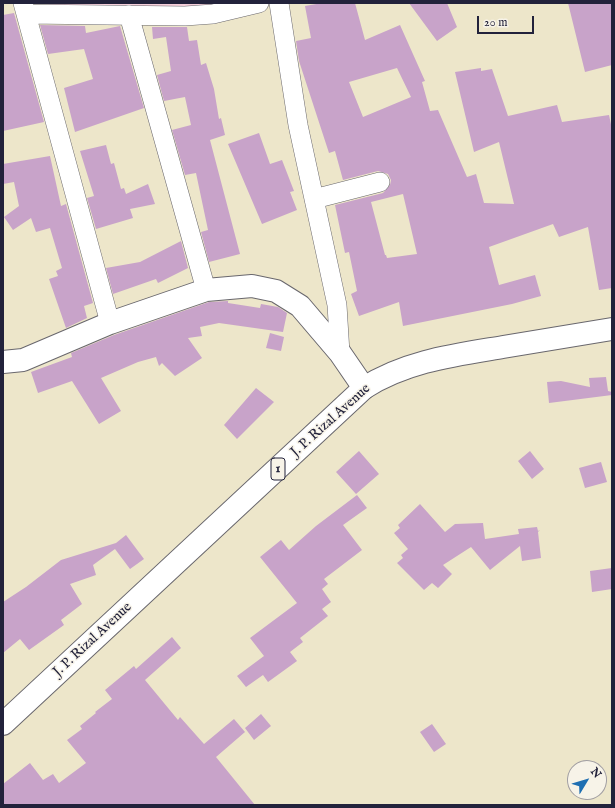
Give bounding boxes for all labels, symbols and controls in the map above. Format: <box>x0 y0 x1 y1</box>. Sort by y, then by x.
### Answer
scale bar <box>479 8 536 34</box>
text: 20 m <box>484 15 507 30</box>
street label: J. P. Rizal Avenue <box>288 381 374 461</box>
road number: 1 <box>271 458 285 480</box>
street label: J. P. Rizal Avenue <box>50 599 136 681</box>
north arrow <box>567 760 607 800</box>
text: N <box>587 765 604 781</box>

